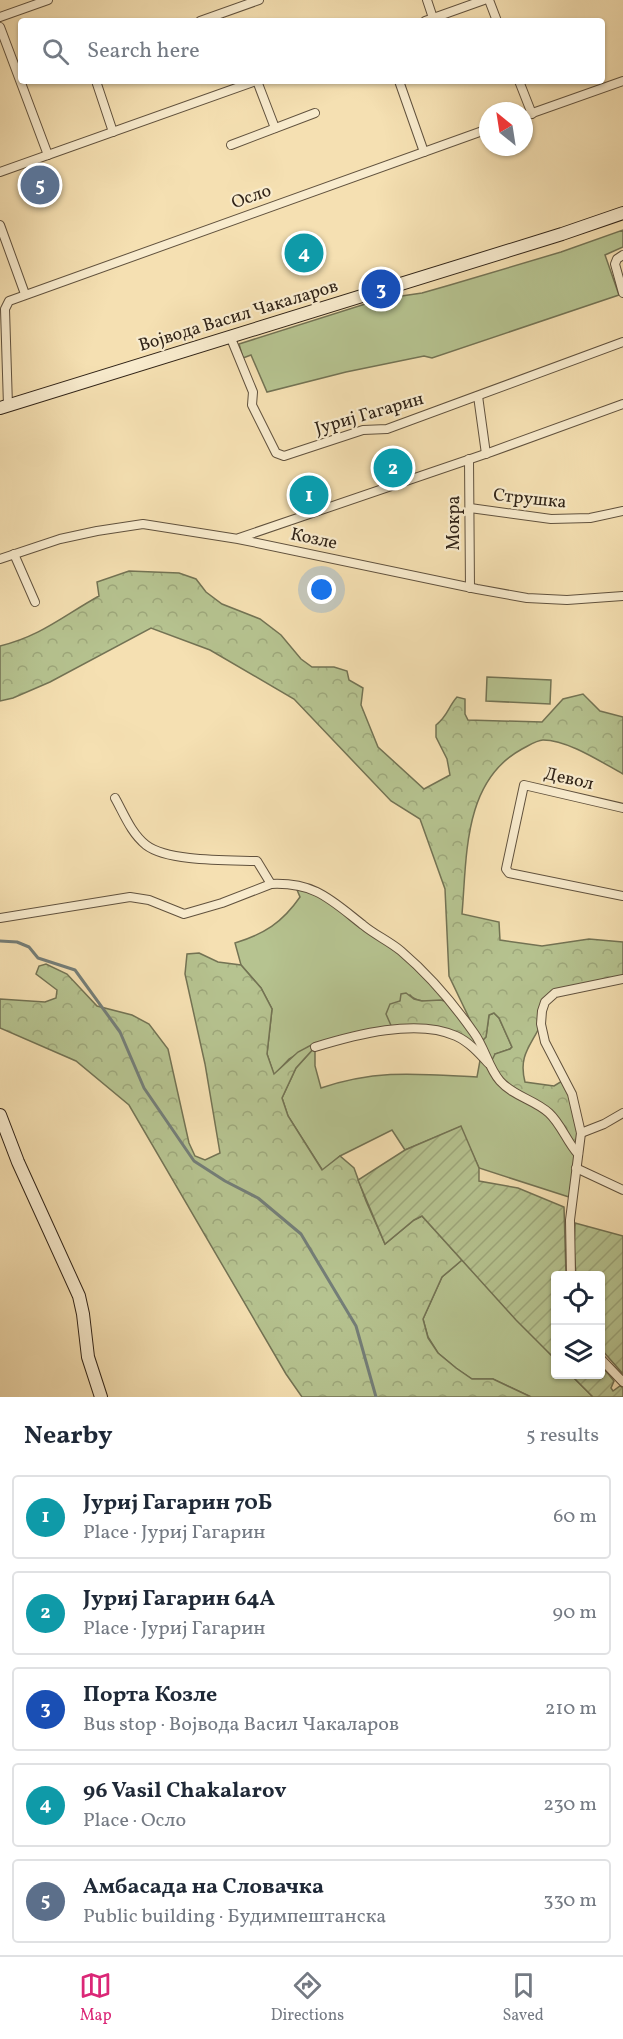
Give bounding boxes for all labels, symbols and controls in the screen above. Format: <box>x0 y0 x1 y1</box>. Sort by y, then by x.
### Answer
search box <box>18 18 605 84</box>
icon: search <box>39 35 72 68</box>
text: Search here <box>87 36 200 67</box>
north arrow <box>479 102 533 156</box>
pin: 5 <box>20 162 60 207</box>
street label: Осло <box>228 179 275 216</box>
pin: 4 <box>284 230 324 276</box>
pin: 3 <box>362 266 400 312</box>
street label: Војвода Васил Чакаларов <box>136 274 341 359</box>
street label: Јуриј Гагарин <box>312 387 427 442</box>
pin: 2 <box>374 446 412 490</box>
pin: 1 <box>290 472 328 518</box>
street label: Струшка <box>492 483 568 516</box>
street label: Мокра <box>442 496 467 550</box>
street label: Козле <box>288 522 339 557</box>
your location <box>307 575 336 604</box>
street label: Девол <box>541 762 596 797</box>
map controls <box>551 1271 605 1379</box>
button: locate <box>551 1271 605 1325</box>
button: layers <box>551 1325 605 1379</box>
text: Nearby <box>24 1418 113 1454</box>
text: 5 results <box>526 1422 599 1450</box>
text: Јуриј Гагарин 70Б <box>83 1488 272 1519</box>
text: 1 <box>41 1503 50 1531</box>
text: 60 m <box>553 1503 597 1531</box>
text: Place · Јуриј Гагарин <box>83 1519 266 1547</box>
text: Јуриј Гагарин 64А <box>83 1584 275 1615</box>
text: 2 <box>40 1599 51 1627</box>
text: 90 m <box>553 1599 597 1627</box>
text: Place · Јуриј Гагарин <box>83 1615 266 1643</box>
text: Порта Козле <box>83 1680 217 1711</box>
text: 3 <box>40 1695 51 1723</box>
text: 210 m <box>545 1695 597 1723</box>
text: Bus stop · Војвода Васил Чакаларов <box>83 1711 399 1739</box>
text: 96 Vasil Chakalarov <box>83 1776 287 1807</box>
text: 4 <box>39 1791 52 1819</box>
text: 230 m <box>543 1791 597 1819</box>
text: Place · Осло <box>83 1807 186 1835</box>
text: Амбасада на Словачка <box>83 1872 324 1903</box>
text: 5 <box>41 1887 50 1915</box>
text: 330 m <box>543 1887 597 1915</box>
text: Public building · Будимпештанска <box>83 1903 386 1931</box>
tab: Map <box>79 1969 112 2027</box>
tab: Directions <box>271 1969 344 2027</box>
tab: Saved <box>503 1969 544 2027</box>

